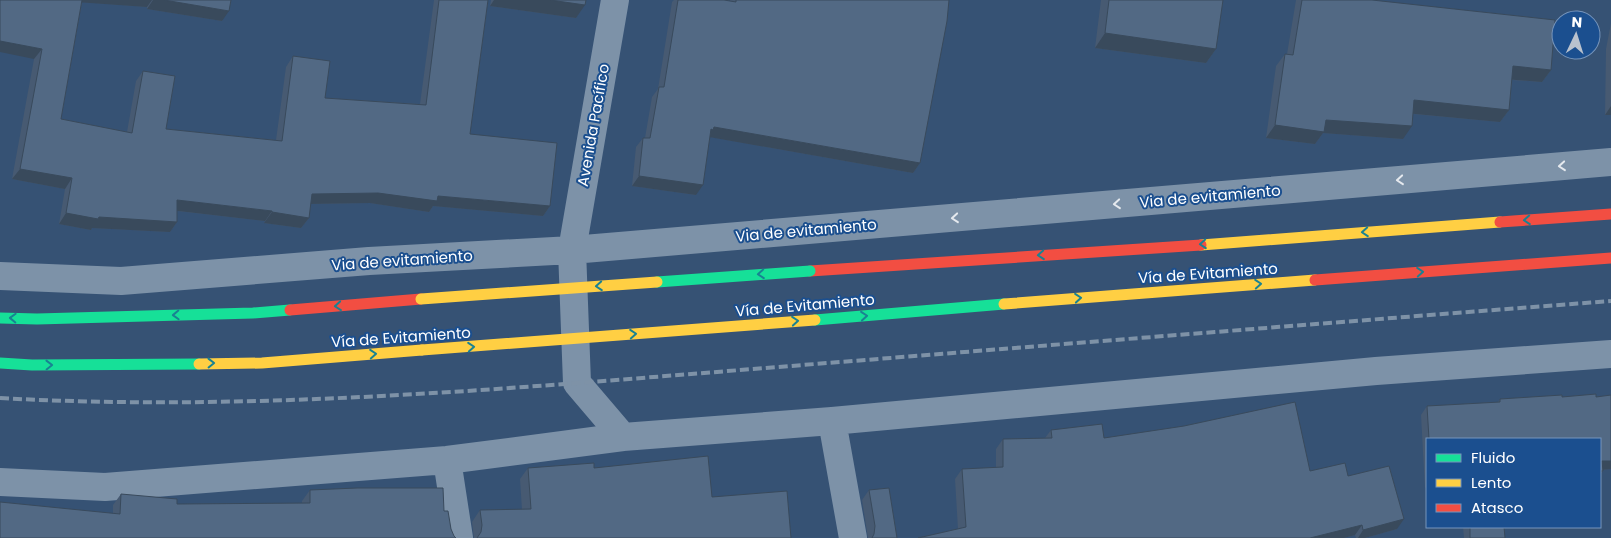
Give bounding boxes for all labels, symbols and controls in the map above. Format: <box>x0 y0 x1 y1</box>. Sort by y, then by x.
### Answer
north arrow <box>1551 10 1601 60</box>
text: N <box>1571 12 1583 32</box>
street label: Avenida Pacífico <box>572 62 614 188</box>
one-way arrow <box>1558 161 1566 172</box>
one-way arrow <box>1396 174 1404 185</box>
street label: Via de evitamiento <box>1139 179 1281 213</box>
one-way arrow <box>1112 198 1120 209</box>
one-way arrow <box>950 212 958 223</box>
street label: Via de evitamiento <box>735 213 877 247</box>
one-way arrow <box>1523 214 1531 225</box>
one-way arrow <box>1361 227 1369 238</box>
one-way arrow <box>1199 239 1207 250</box>
street label: Via de evitamiento <box>331 245 473 275</box>
one-way arrow <box>1037 250 1045 261</box>
street label: Vía de Evitamiento <box>1137 258 1279 288</box>
one-way arrow <box>1416 266 1424 277</box>
one-way arrow <box>757 269 765 280</box>
one-way arrow <box>1254 278 1262 289</box>
one-way arrow <box>595 280 603 291</box>
street label: Vía de Evitamiento <box>734 288 876 322</box>
one-way arrow <box>1074 293 1082 304</box>
one-way arrow <box>334 300 342 311</box>
one-way arrow <box>172 310 180 320</box>
one-way arrow <box>860 310 868 321</box>
one-way arrow <box>9 313 17 323</box>
one-way arrow <box>791 316 799 327</box>
street label: Vía de Evitamiento <box>330 322 472 352</box>
one-way arrow <box>629 329 637 340</box>
one-way arrow <box>467 341 475 352</box>
one-way arrow <box>370 349 378 360</box>
one-way arrow <box>208 358 215 368</box>
one-way arrow <box>45 360 53 370</box>
legend <box>1426 438 1601 528</box>
text: Fluido <box>1471 447 1515 468</box>
text: Lento <box>1471 472 1511 493</box>
text: Atasco <box>1471 497 1523 518</box>

